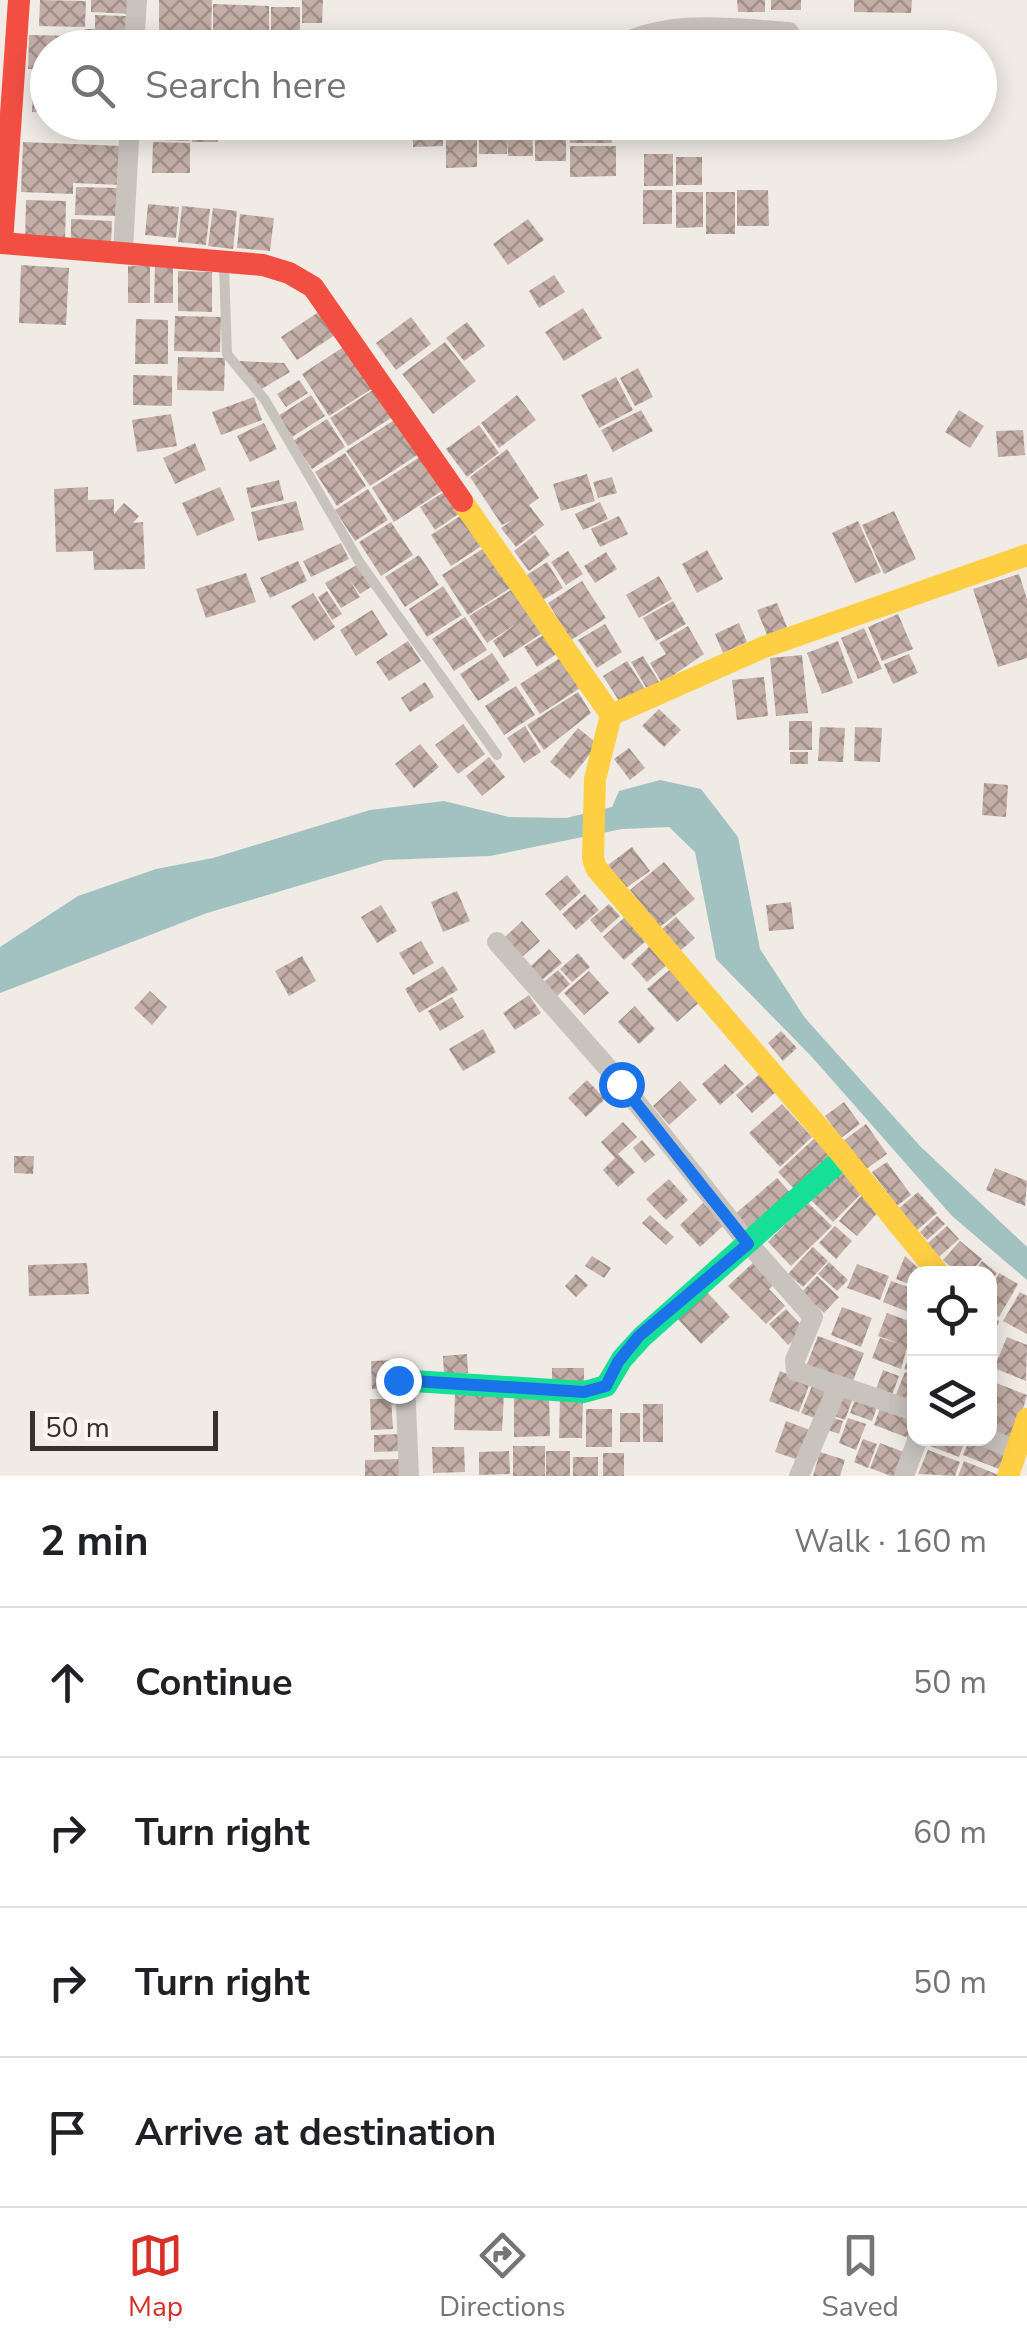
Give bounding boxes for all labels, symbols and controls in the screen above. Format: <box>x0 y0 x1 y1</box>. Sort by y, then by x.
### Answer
search box <box>30 30 997 140</box>
icon: search <box>65 58 120 113</box>
text: Search here <box>145 60 346 111</box>
route start <box>599 1062 645 1108</box>
map controls <box>907 1266 997 1446</box>
button: locate <box>907 1266 997 1356</box>
button: layers <box>907 1356 997 1446</box>
route end <box>376 1358 422 1404</box>
scale bar <box>30 1406 218 1450</box>
text: 50 m <box>45 1409 110 1447</box>
text: 2 min <box>40 1513 149 1570</box>
text: Walk · 160 m <box>794 1520 987 1563</box>
icon: ahead <box>40 1655 95 1710</box>
text: Continue <box>135 1657 293 1708</box>
text: 50 m <box>913 1661 987 1704</box>
icon: right <box>40 1805 95 1860</box>
text: Turn right <box>135 1807 310 1858</box>
text: 60 m <box>913 1811 987 1854</box>
icon: right <box>40 1955 95 2010</box>
text: Turn right <box>135 1957 310 2008</box>
text: 50 m <box>913 1961 987 2004</box>
icon: arrive <box>40 2105 95 2160</box>
text: Arrive at destination <box>135 2107 496 2158</box>
tab: Map <box>128 2228 183 2326</box>
tab: Directions <box>439 2228 565 2326</box>
tab: Saved <box>822 2228 899 2326</box>

